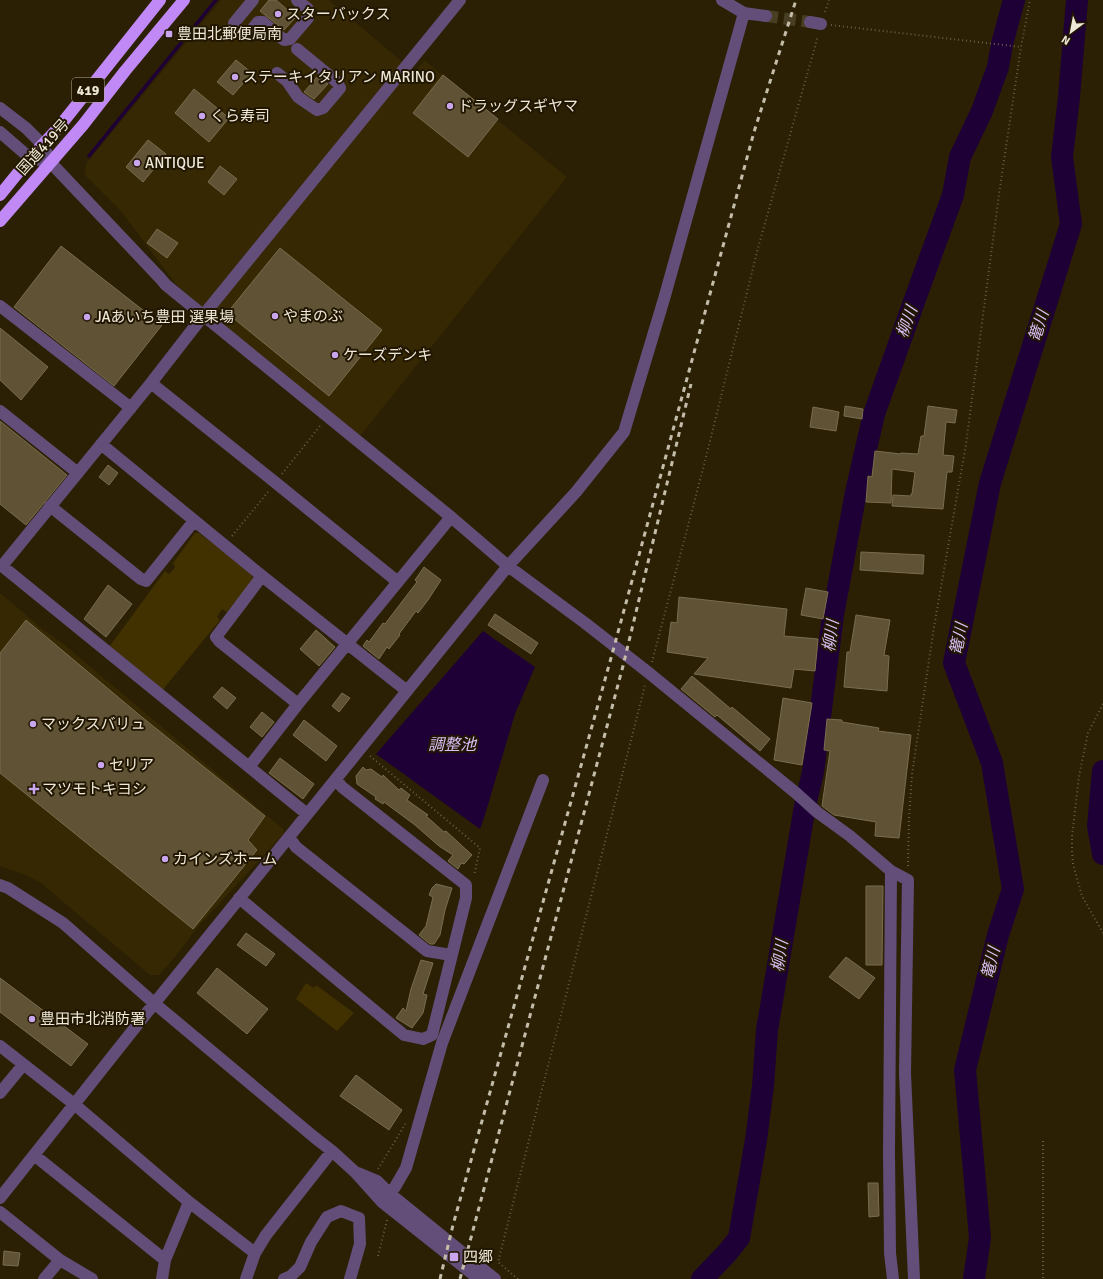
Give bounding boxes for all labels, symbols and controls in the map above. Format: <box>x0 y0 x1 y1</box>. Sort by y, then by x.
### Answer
place label: スターバックス <box>286 5 390 23</box>
marker: スターバックス <box>273 9 283 19</box>
north arrow <box>1051 12 1091 52</box>
place label: 豊田北郵便局南 <box>177 25 282 43</box>
marker: 豊田北郵便局南 <box>164 29 174 39</box>
text: N <box>1059 33 1073 48</box>
place label: ステーキイタリアン MARINO <box>243 68 435 86</box>
marker: ステーキイタリアン MARINO <box>230 72 240 82</box>
road number: 419 <box>72 78 104 102</box>
place label: ドラッグスギヤマ <box>458 97 578 115</box>
marker: ドラッグスギヤマ <box>445 101 455 111</box>
place label: くら寿司 <box>210 107 270 125</box>
marker: くら寿司 <box>197 111 207 121</box>
street label: 国道419号 <box>13 115 73 179</box>
place label: ANTIQUE <box>145 154 204 172</box>
marker: ANTIQUE <box>132 158 142 168</box>
water label: 柳川 <box>892 302 923 340</box>
water label: 篭川 <box>1025 306 1054 344</box>
place label: やまのぶ <box>283 307 343 325</box>
place label: JAあいち豊田 選果場 <box>95 308 234 326</box>
marker: やまのぶ <box>270 311 280 321</box>
marker: JAあいち豊田 選果場 <box>82 312 92 322</box>
place label: ケーズデンキ <box>343 346 432 364</box>
marker: ケーズデンキ <box>330 350 340 360</box>
water label: 柳川 <box>819 617 843 653</box>
water label: 篭川 <box>946 619 972 657</box>
place label: マックスバリュ <box>41 715 146 733</box>
marker: マックスバリュ <box>28 719 38 729</box>
water label: 調整池 <box>428 735 478 755</box>
place label: セリア <box>109 756 154 774</box>
marker: セリア <box>96 760 106 770</box>
place label: マツモトキヨシ <box>42 780 147 798</box>
marker: マツモトキヨシ <box>29 784 39 794</box>
place label: カインズホーム <box>173 850 277 868</box>
marker: カインズホーム <box>160 854 170 864</box>
water label: 柳川 <box>768 937 793 973</box>
water label: 篭川 <box>977 943 1005 981</box>
place label: 豊田市北消防署 <box>40 1010 145 1028</box>
marker: 豊田市北消防署 <box>27 1014 37 1024</box>
place label: 四郷 <box>463 1248 493 1266</box>
marker: 四郷 <box>448 1251 460 1263</box>

